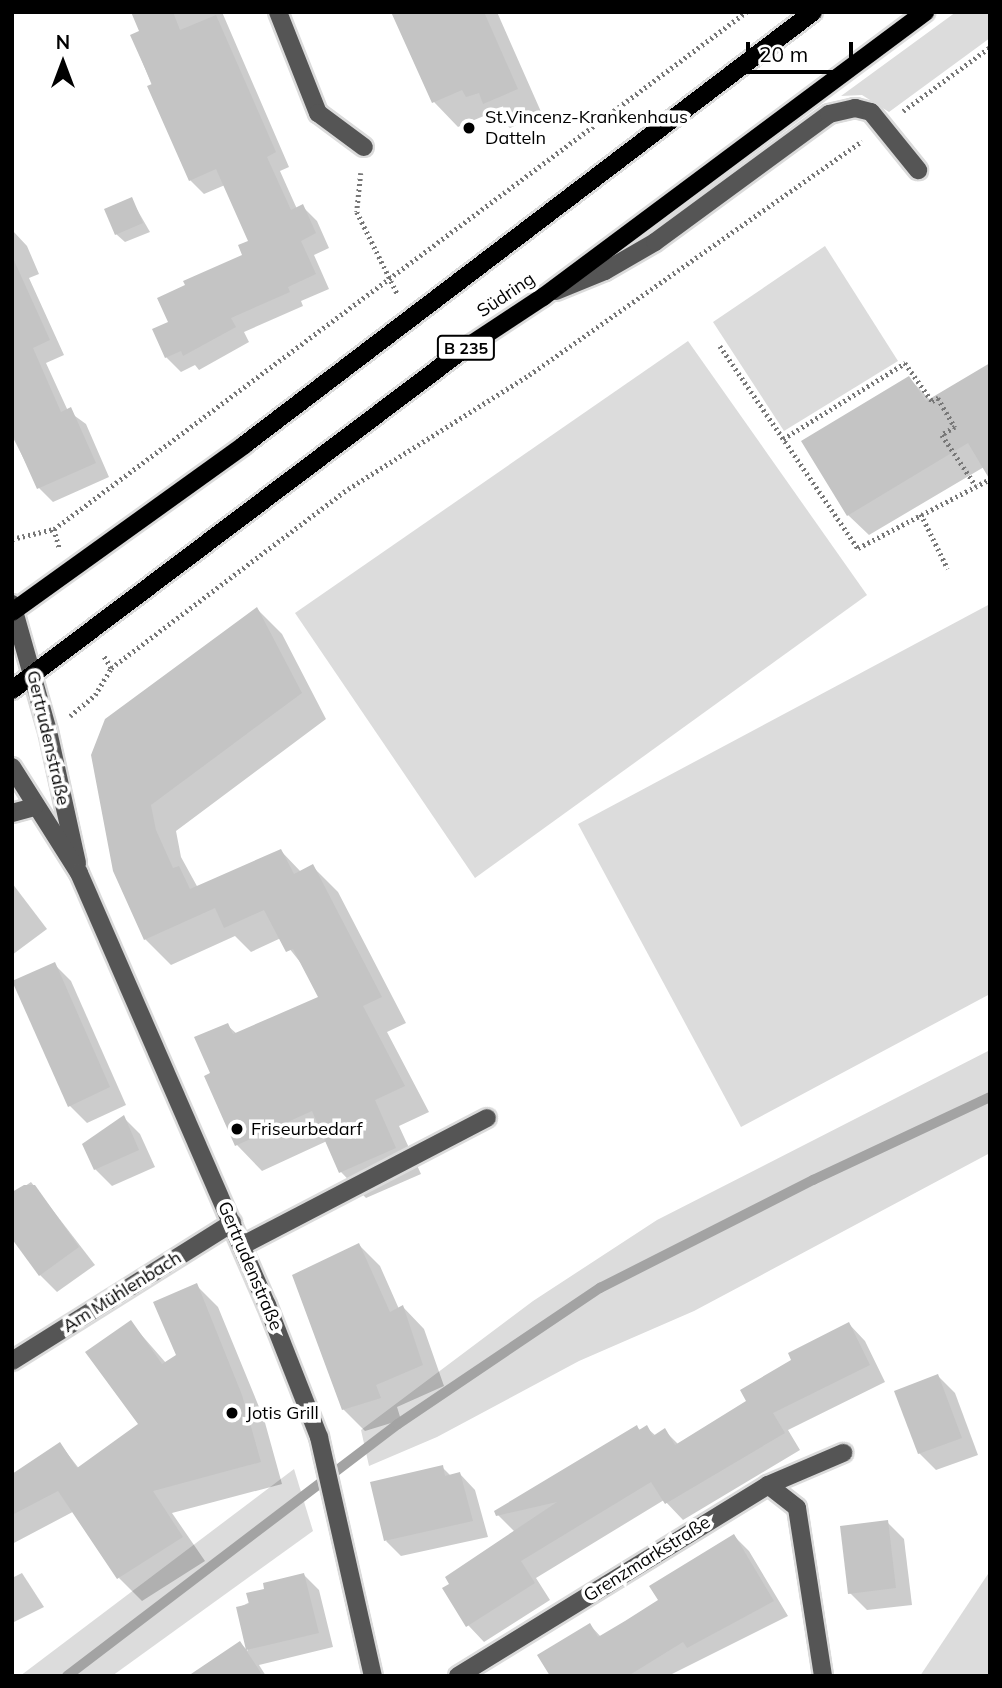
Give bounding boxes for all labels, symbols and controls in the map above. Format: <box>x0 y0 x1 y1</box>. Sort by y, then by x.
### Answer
north arrow <box>28 28 98 98</box>
scale bar <box>750 28 857 72</box>
text: N <box>56 30 70 54</box>
text: 20 m <box>759 41 808 67</box>
place label: St.Vincenz-Krankenhaus Datteln <box>485 107 688 150</box>
marker: St.Vincenz-Krankenhaus Datteln <box>459 118 479 138</box>
street label: Südring <box>473 268 539 322</box>
road number: B 235 <box>436 336 496 360</box>
street label: Gertrudenstraße <box>22 668 74 808</box>
place label: Friseurbedarf <box>251 1118 363 1140</box>
marker: Friseurbedarf <box>229 1121 245 1137</box>
street label: Gertrudenstraße <box>213 1198 287 1334</box>
street label: Am Mühlenbach <box>59 1247 185 1337</box>
place label: Jotis Grill <box>246 1402 319 1424</box>
marker: Jotis Grill <box>224 1405 240 1421</box>
street label: Grenzmarkstraße <box>580 1511 714 1607</box>

